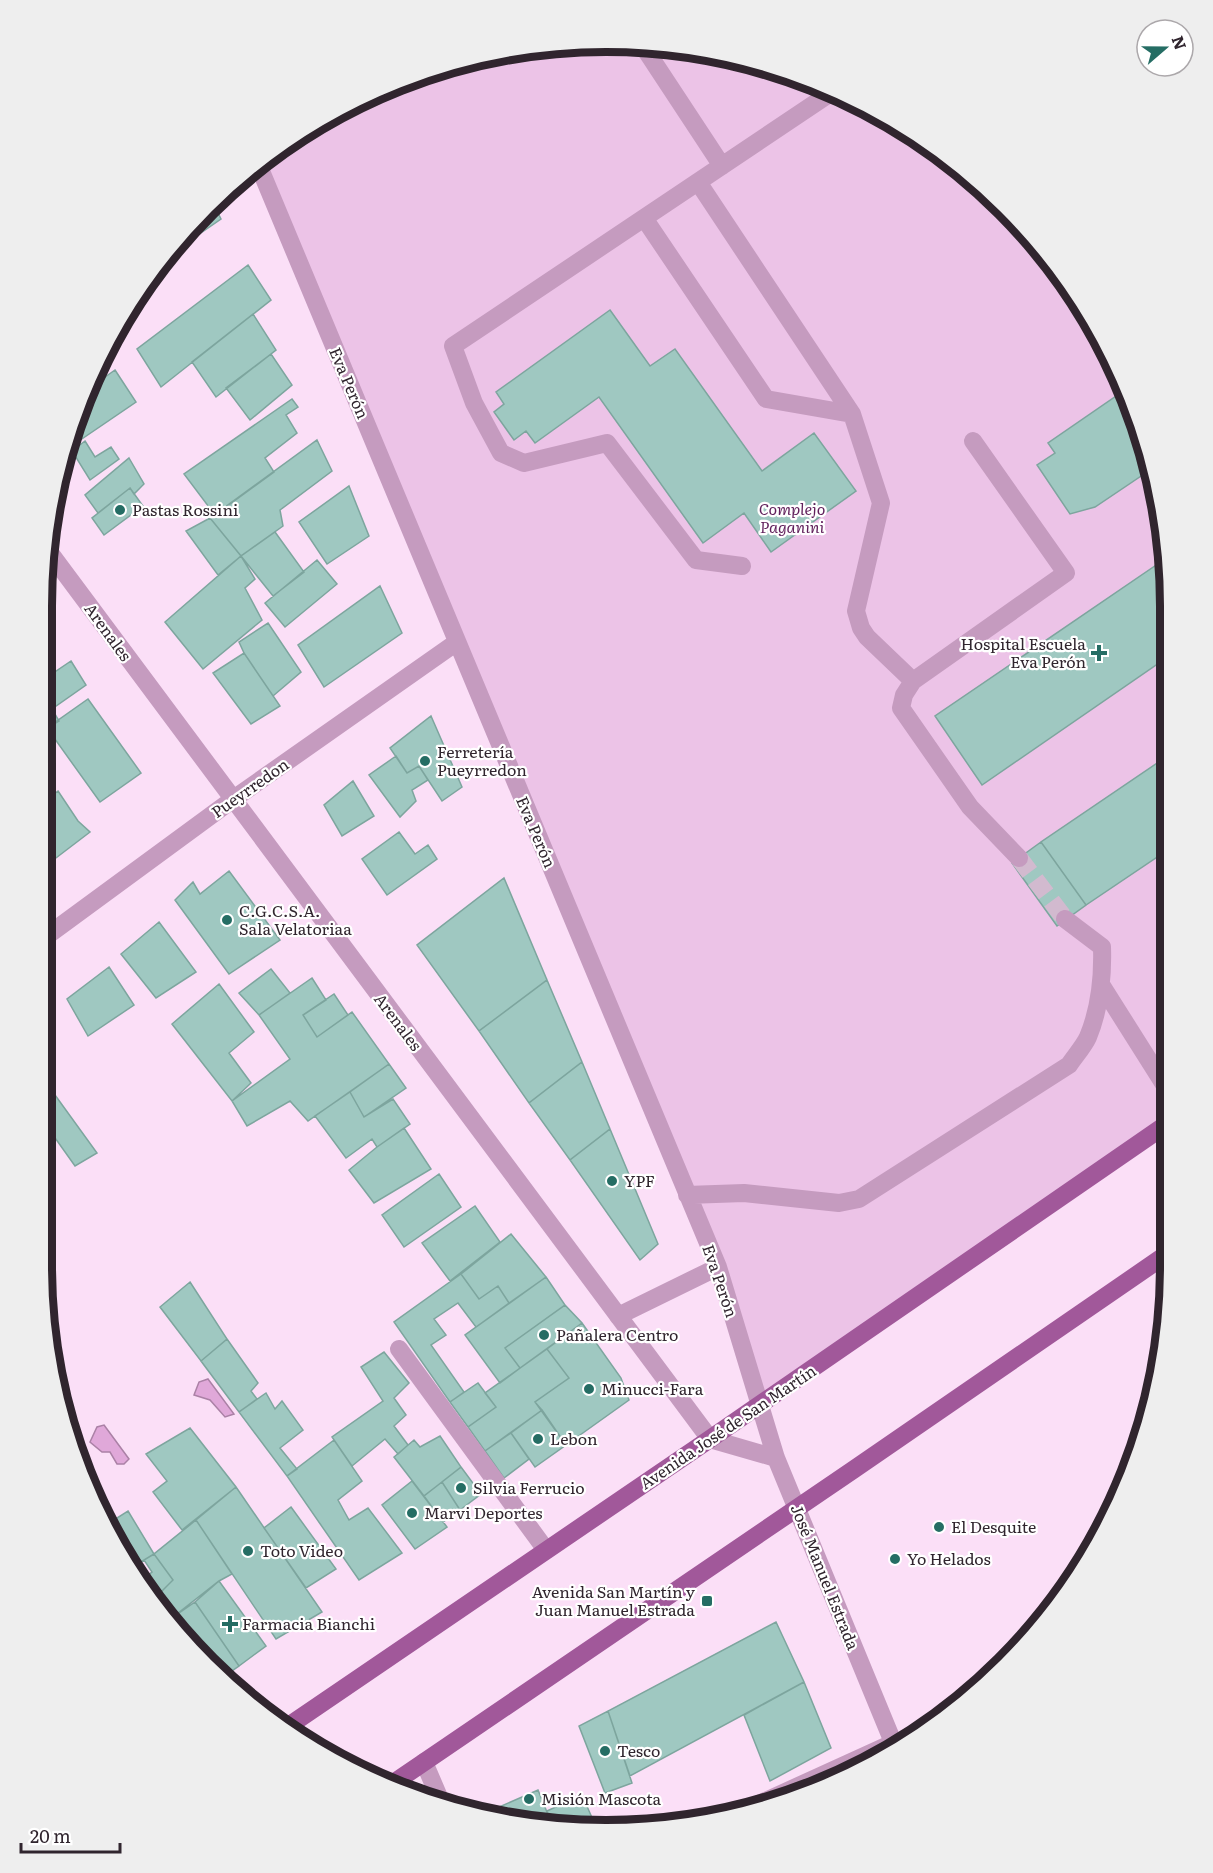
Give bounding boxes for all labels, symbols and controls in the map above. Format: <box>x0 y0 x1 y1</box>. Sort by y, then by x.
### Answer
north arrow <box>1135 18 1195 78</box>
text: N <box>1166 32 1194 53</box>
street label: Eva Perón <box>324 343 376 423</box>
park label: Complejo Paganini <box>759 496 825 538</box>
place label: Pastas Rossini <box>132 497 238 521</box>
marker: Pastas Rossini <box>113 503 127 517</box>
street label: Arenales <box>79 597 138 665</box>
place label: Hospital Escuela Eva Perón <box>961 631 1086 673</box>
marker: Hospital Escuela Eva Perón <box>1090 644 1108 662</box>
place label: Ferretería Pueyrredon <box>437 739 527 781</box>
street label: Pueyrredon <box>206 751 293 823</box>
marker: Ferretería Pueyrredon <box>418 754 432 768</box>
street label: Eva Perón <box>511 792 563 872</box>
place label: C.G.C.S.A. Sala Velatoriaa <box>239 898 352 940</box>
marker: C.G.C.S.A. Sala Velatoriaa <box>220 913 234 927</box>
street label: Arenales <box>369 988 428 1055</box>
place label: YPF <box>624 1168 655 1192</box>
marker: YPF <box>605 1174 619 1188</box>
street label: Eva Perón <box>697 1241 745 1321</box>
place label: Pañalera Centro <box>556 1322 678 1346</box>
marker: Pañalera Centro <box>537 1328 551 1342</box>
street label: Avenida José de San Martín <box>634 1358 821 1494</box>
place label: Minucci-Fara <box>601 1376 704 1400</box>
marker: Minucci-Fara <box>582 1382 596 1396</box>
place label: Lebon <box>550 1426 598 1450</box>
marker: Lebon <box>531 1432 545 1446</box>
place label: Silvia Ferrucio <box>473 1475 585 1499</box>
marker: Silvia Ferrucio <box>454 1481 468 1495</box>
place label: Marvi Deportes <box>424 1500 542 1524</box>
street label: José Manuel Estrada <box>786 1500 866 1653</box>
marker: Marvi Deportes <box>405 1506 419 1520</box>
place label: El Desquite <box>951 1514 1036 1538</box>
marker: El Desquite <box>932 1520 946 1534</box>
place label: Toto Video <box>260 1538 343 1562</box>
marker: Toto Video <box>241 1544 255 1558</box>
place label: Yo Helados <box>907 1546 991 1570</box>
marker: Yo Helados <box>888 1552 902 1566</box>
place label: Avenida San Martín y Juan Manuel Estrada <box>532 1579 696 1621</box>
marker: Avenida San Martín y Juan Manuel Estrada <box>700 1594 714 1608</box>
place label: Farmacia Bianchi <box>242 1611 375 1635</box>
marker: Farmacia Bianchi <box>223 1617 237 1631</box>
place label: Tesco <box>617 1738 660 1762</box>
marker: Tesco <box>598 1744 612 1758</box>
place label: Misión Mascota <box>541 1786 662 1810</box>
marker: Misión Mascota <box>522 1792 536 1806</box>
scale bar <box>21 1816 120 1854</box>
text: 20 m <box>30 1822 71 1849</box>

